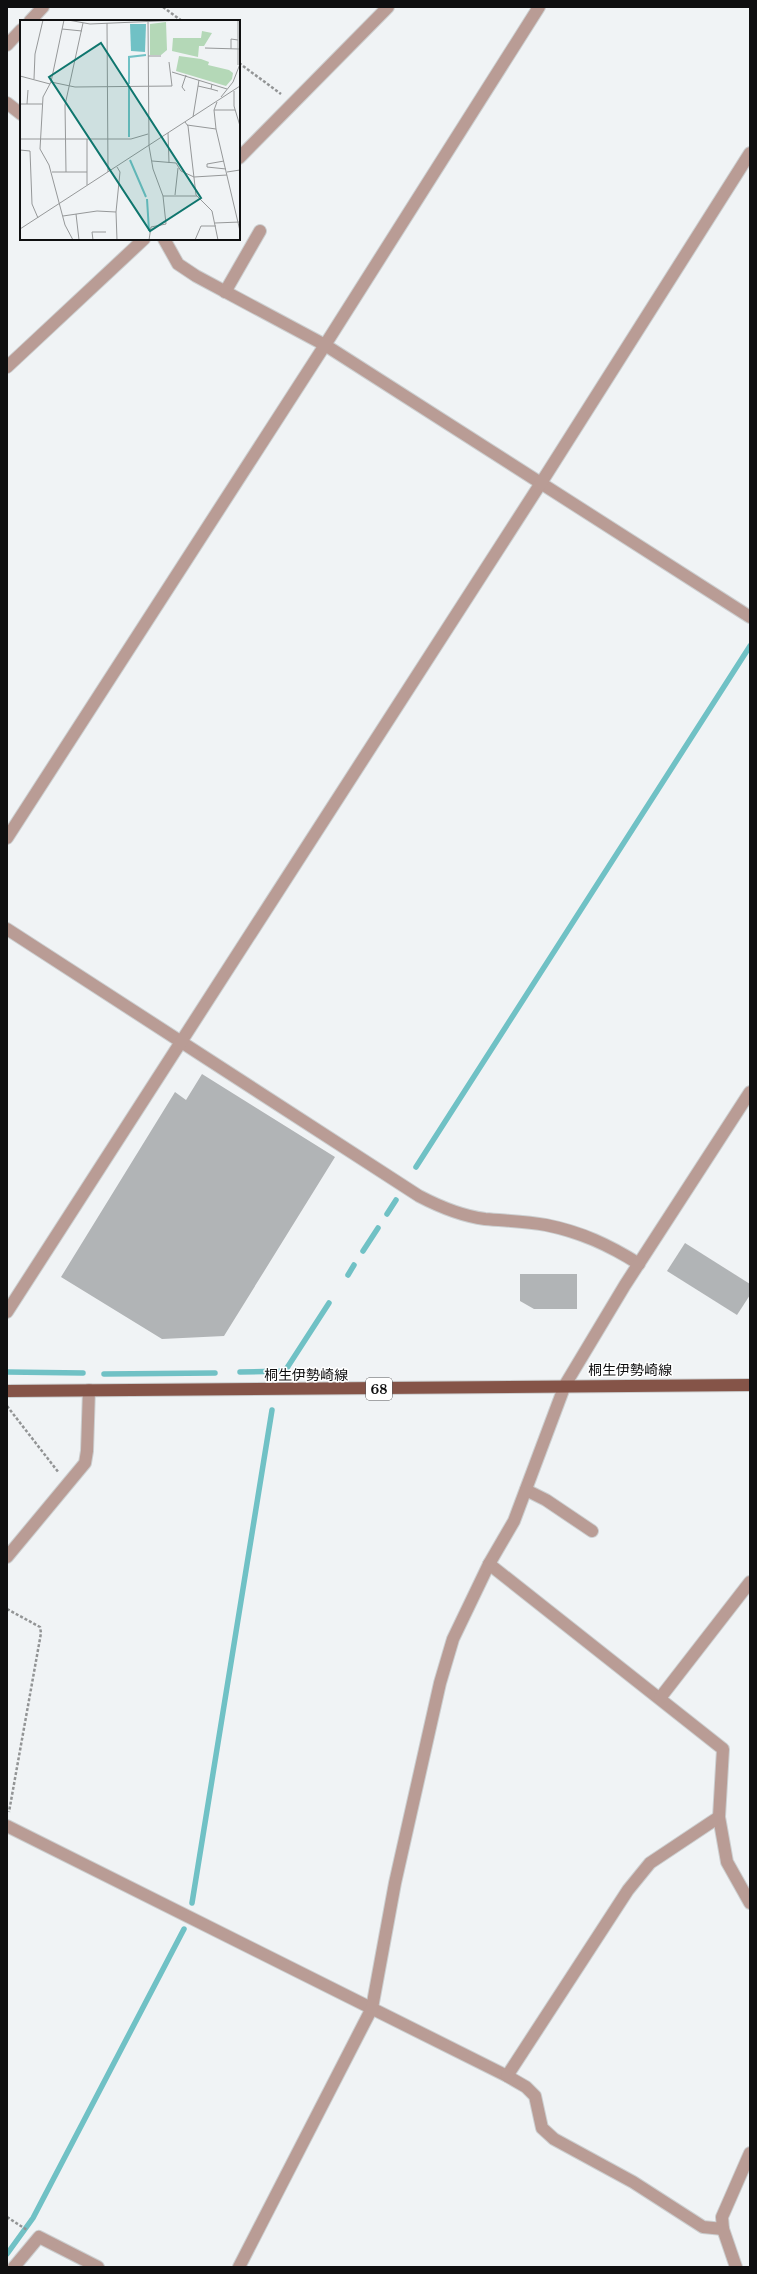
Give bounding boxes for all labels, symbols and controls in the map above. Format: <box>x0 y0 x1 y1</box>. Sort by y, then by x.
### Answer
inset map <box>20 20 240 240</box>
street label: 桐生伊勢崎線 <box>588 1361 672 1379</box>
street label: 桐生伊勢崎線 <box>264 1366 348 1384</box>
road number: 68 <box>366 1378 392 1400</box>

